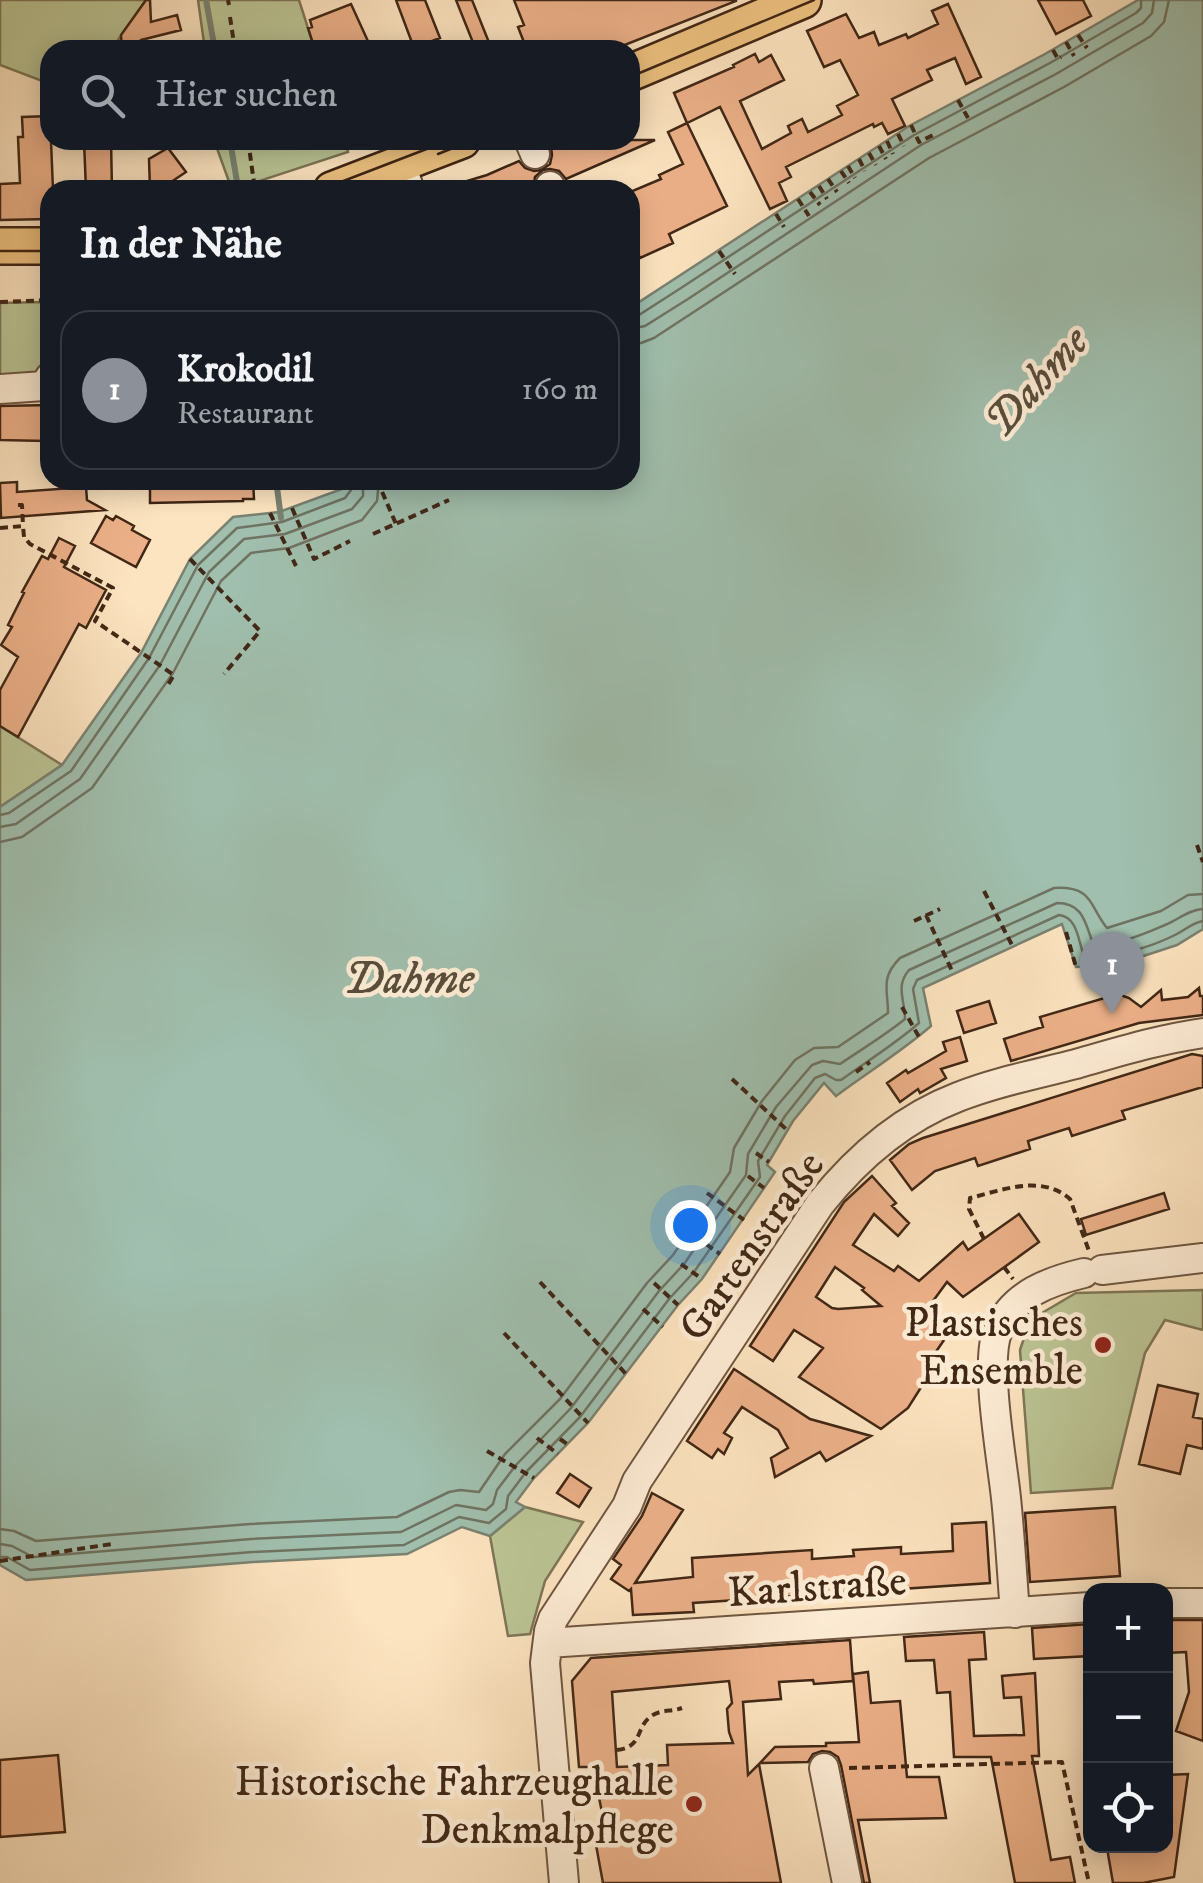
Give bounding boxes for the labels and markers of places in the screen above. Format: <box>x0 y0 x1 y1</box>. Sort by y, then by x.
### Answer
pin: 1 <box>1080 932 1144 1014</box>
place label: Plastisches Ensemble <box>905 1298 1083 1398</box>
marker: Plastisches Ensemble <box>1092 1334 1114 1356</box>
place label: Historische Fahrzeughalle Denkmalpflege <box>235 1757 674 1857</box>
marker: Historische Fahrzeughalle Denkmalpflege <box>683 1793 705 1815</box>

